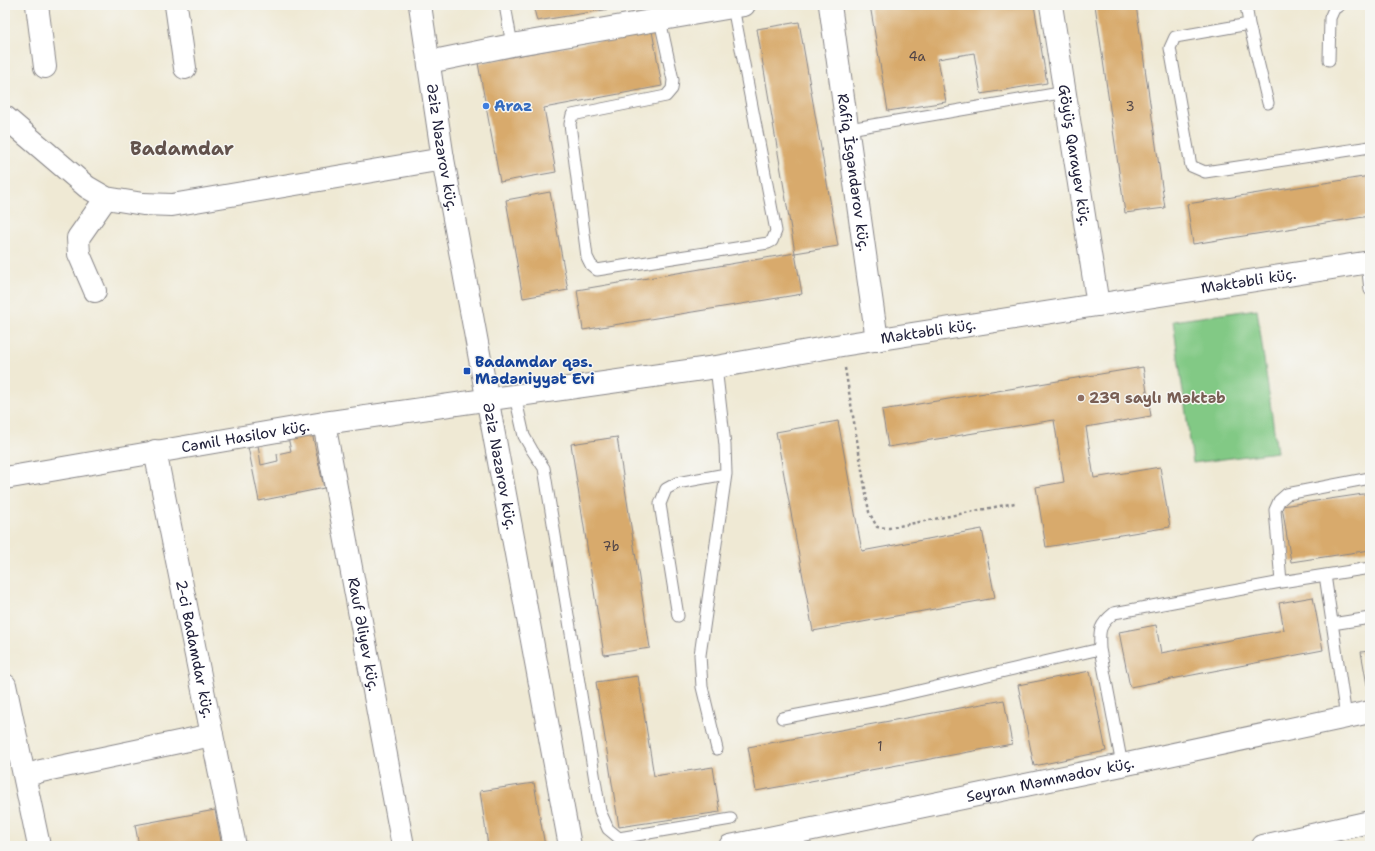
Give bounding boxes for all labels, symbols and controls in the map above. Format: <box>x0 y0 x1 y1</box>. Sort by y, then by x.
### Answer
house number: 4a <box>909 48 925 65</box>
street label: Əziz Nəzərov küç. <box>422 82 462 213</box>
street label: Göyüş Qarayev küç. <box>1054 83 1096 228</box>
street label: Rafiq İsgəndərov küç. <box>833 92 874 253</box>
place label: Araz <box>494 96 532 116</box>
house number: 3 <box>1125 98 1135 115</box>
marker: Araz <box>481 101 491 111</box>
district label: Badamdar <box>130 136 234 161</box>
street label: Məktəbli küç. <box>1199 264 1298 298</box>
street label: Məktəbli küç. <box>879 314 978 349</box>
place label: Badamdar qəs. Mədəniyyət Evi <box>475 352 595 389</box>
marker: Badamdar qəs. Mədəniyyət Evi <box>462 366 472 376</box>
place label: 239 saylı Məktəb <box>1089 388 1226 408</box>
marker: 239 saylı Məktəb <box>1076 393 1086 403</box>
street label: Əziz Nəzərov küç. <box>478 401 521 532</box>
street label: Cəmil Hasilov küç. <box>180 416 311 457</box>
house number: 7b <box>603 538 619 555</box>
street label: Rauf Əliyev küç. <box>343 576 384 693</box>
street label: 2-ci Badamdar küç. <box>171 578 218 720</box>
house number: 1 <box>877 738 883 755</box>
street label: Seyran Məmmədov küç. <box>964 753 1136 807</box>

